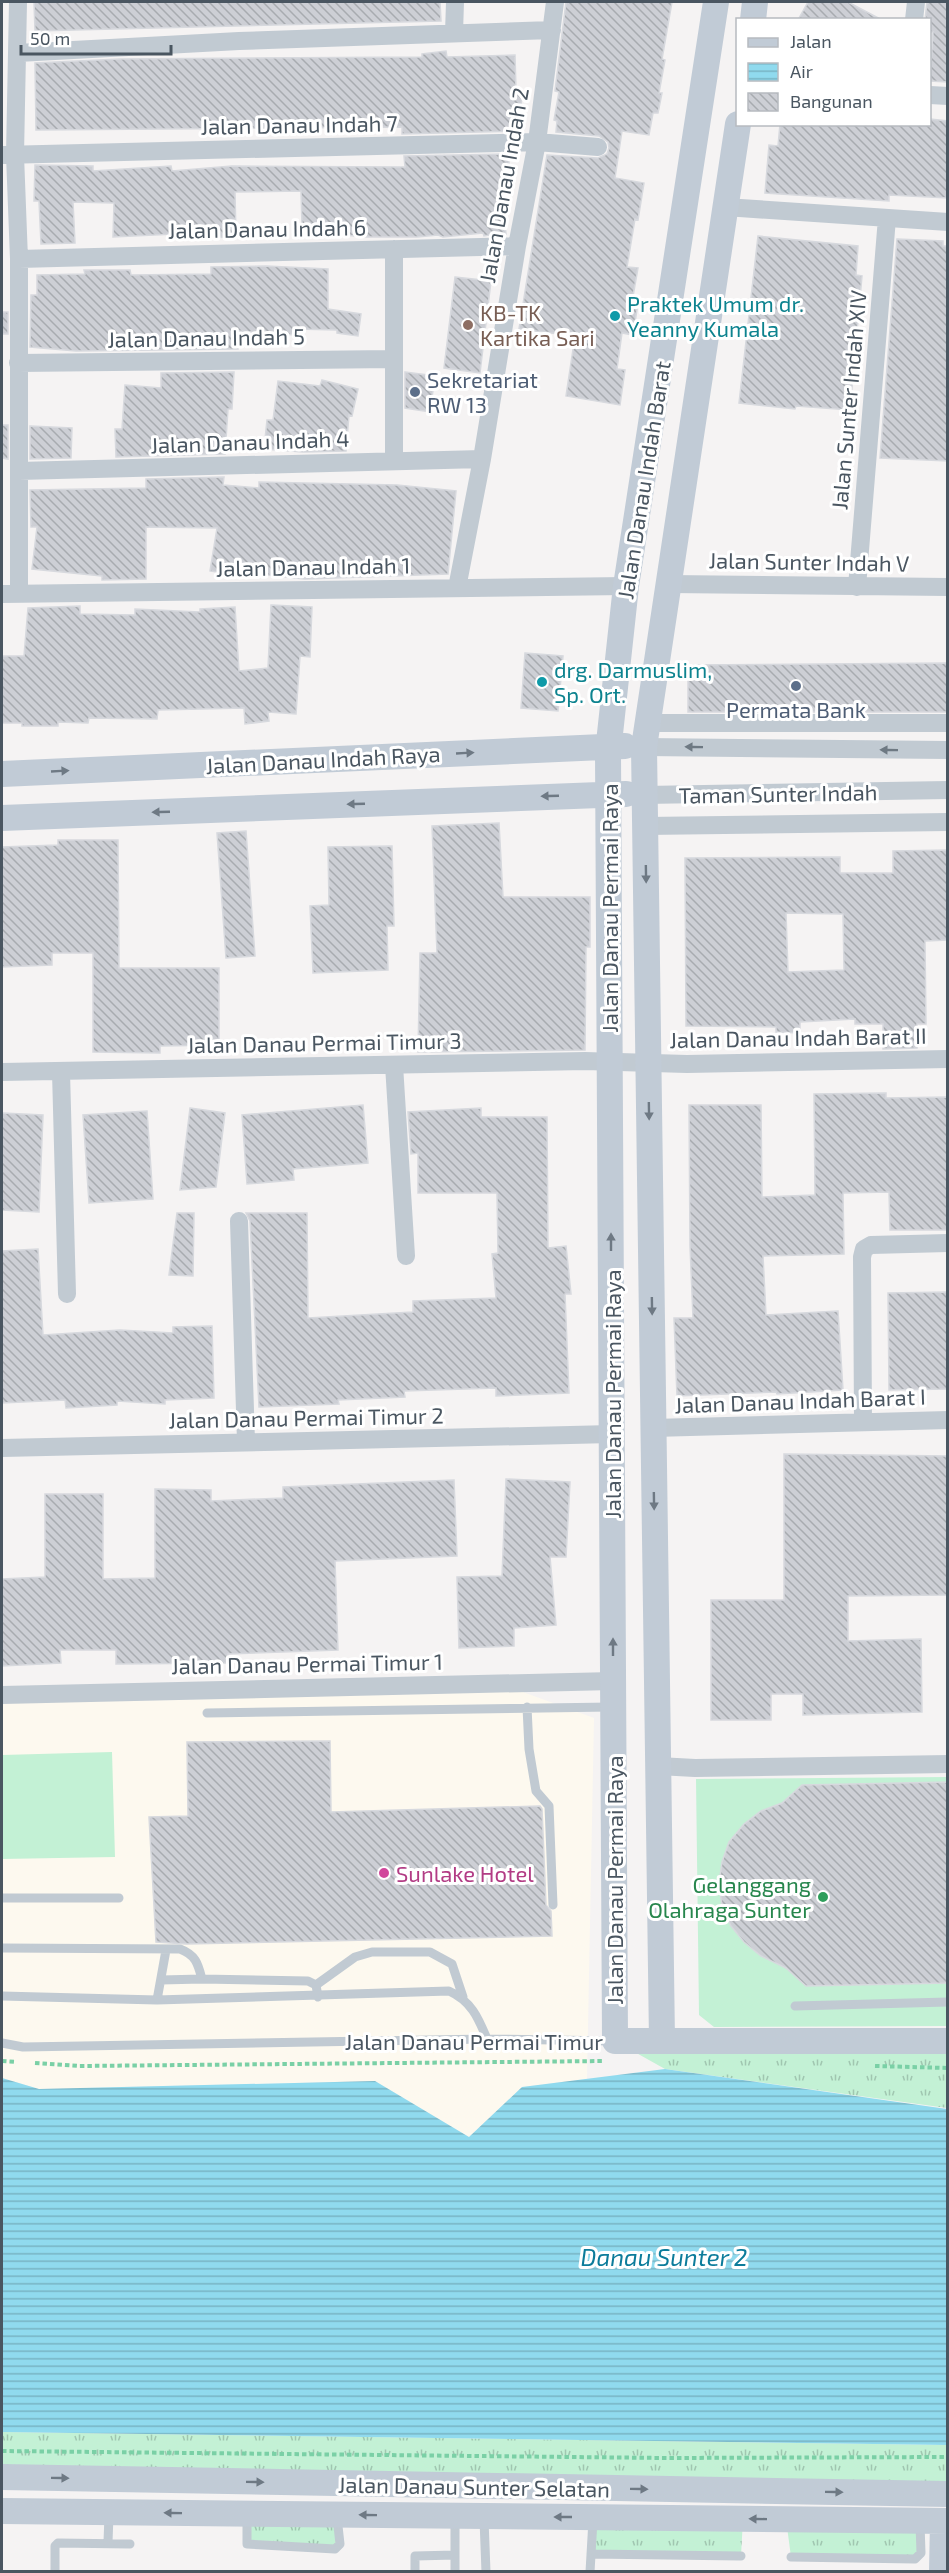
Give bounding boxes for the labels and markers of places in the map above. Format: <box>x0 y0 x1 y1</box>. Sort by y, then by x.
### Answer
place label: Praktek Umum dr. Yeanny Kumala <box>627 290 804 341</box>
place label: KB-TK Kartika Sari <box>480 299 595 350</box>
marker: Praktek Umum dr. Yeanny Kumala <box>608 309 622 323</box>
marker: KB-TK Kartika Sari <box>461 318 475 332</box>
place label: Sekretariat RW 13 <box>427 366 538 417</box>
marker: Sekretariat RW 13 <box>408 385 422 399</box>
place label: drg. Darmuslim, Sp. Ort. <box>554 656 712 707</box>
marker: drg. Darmuslim, Sp. Ort. <box>535 675 549 689</box>
marker: Permata Bank <box>789 679 803 693</box>
place label: Permata Bank <box>726 696 866 722</box>
place label: Sunlake Hotel <box>396 1860 534 1886</box>
marker: Sunlake Hotel <box>377 1866 391 1880</box>
place label: Gelanggang Olahraga Sunter <box>648 1871 811 1922</box>
marker: Gelanggang Olahraga Sunter <box>816 1890 830 1904</box>

